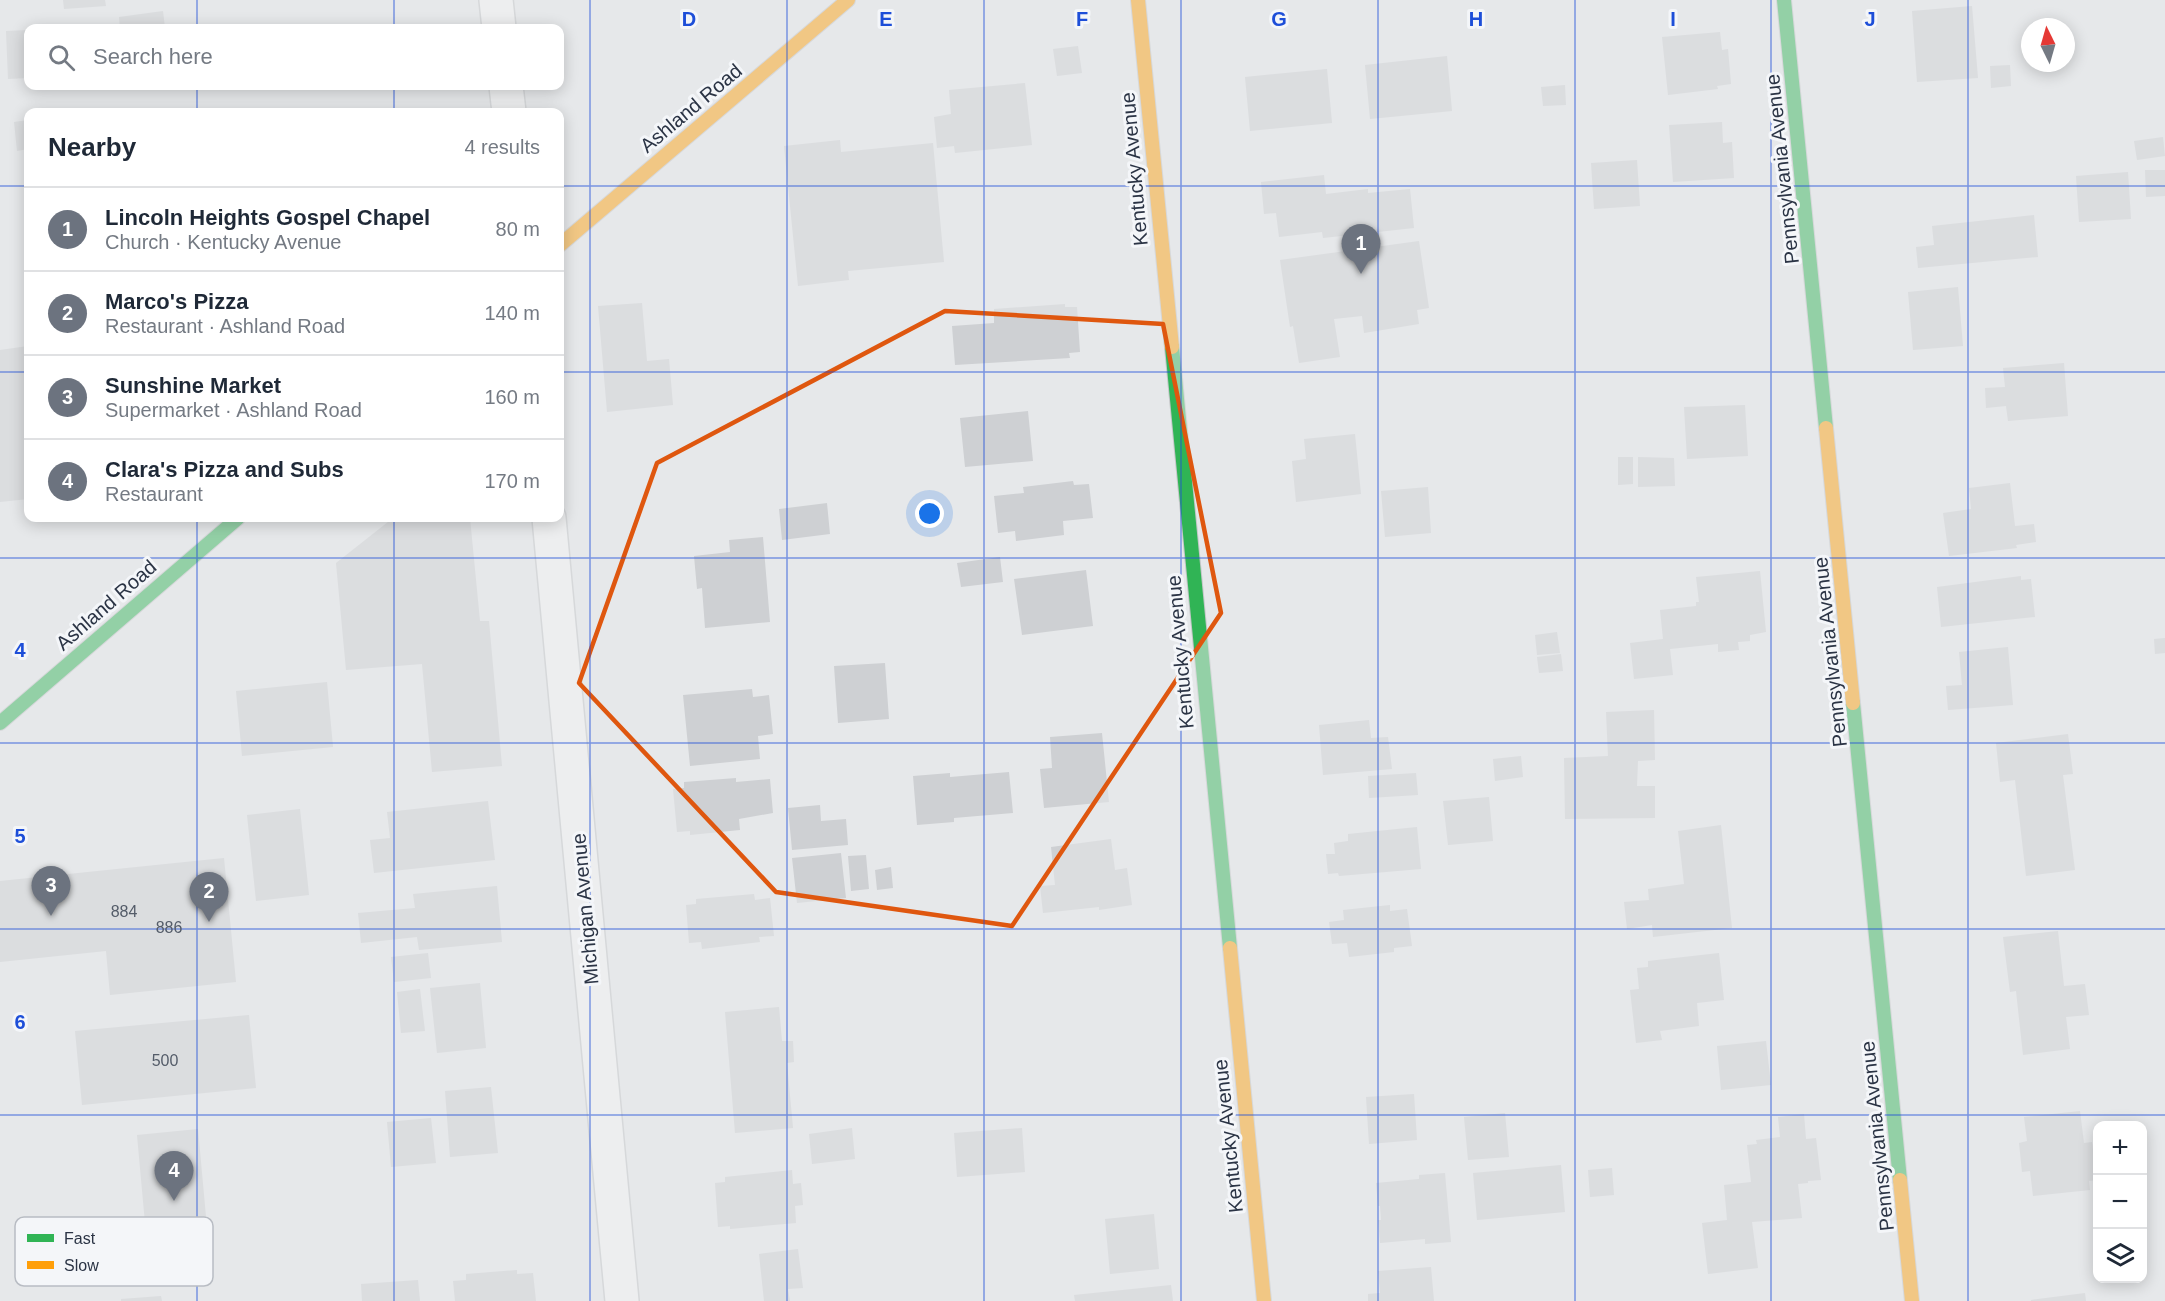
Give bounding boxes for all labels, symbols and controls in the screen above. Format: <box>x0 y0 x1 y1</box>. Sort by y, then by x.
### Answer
text: D <box>682 8 696 30</box>
text: E <box>879 8 893 30</box>
text: F <box>1076 8 1088 30</box>
text: G <box>1271 8 1287 30</box>
text: H <box>1469 8 1483 30</box>
text: I <box>1670 8 1676 30</box>
text: J <box>1864 8 1876 30</box>
north arrow <box>2021 18 2075 72</box>
search box <box>24 24 564 90</box>
icon: search <box>45 41 78 74</box>
text: Search here <box>93 44 213 69</box>
street label: Ashland Road <box>636 59 746 157</box>
street label: Pennsylvania Avenue <box>1761 73 1803 265</box>
street label: Kentucky Avenue <box>1116 91 1152 247</box>
text: Nearby <box>48 132 136 162</box>
text: 4 results <box>464 136 540 158</box>
text: Lincoln Heights Gospel Chapel <box>105 205 430 230</box>
text: 1 <box>62 218 73 240</box>
text: 80 m <box>496 218 540 240</box>
pin: 1 <box>1342 224 1380 274</box>
text: Church · Kentucky Avenue <box>105 231 341 253</box>
text: Marco's Pizza <box>105 289 248 314</box>
text: 2 <box>62 302 73 324</box>
text: 140 m <box>484 302 540 324</box>
text: Restaurant · Ashland Road <box>105 315 345 337</box>
text: Sunshine Market <box>105 373 281 398</box>
text: 3 <box>62 386 73 408</box>
text: 160 m <box>484 386 540 408</box>
text: Supermarket · Ashland Road <box>105 399 362 421</box>
text: Clara's Pizza and Subs <box>105 457 344 482</box>
text: 4 <box>62 470 73 492</box>
text: 170 m <box>484 470 540 492</box>
text: Restaurant <box>105 483 203 505</box>
your location <box>915 499 944 528</box>
street label: Ashland Road <box>51 555 161 655</box>
street label: Pennsylvania Avenue <box>1809 556 1851 748</box>
street label: Kentucky Avenue <box>1162 574 1198 730</box>
text: 4 <box>14 639 26 661</box>
text: 5 <box>14 825 26 847</box>
street label: Michigan Avenue <box>567 832 603 986</box>
pin: 3 <box>32 866 70 916</box>
pin: 2 <box>190 872 228 922</box>
house number: 884 <box>111 903 137 920</box>
house number: 886 <box>156 919 182 936</box>
text: 6 <box>14 1011 26 1033</box>
street label: Pennsylvania Avenue <box>1856 1040 1898 1232</box>
house number: 500 <box>152 1052 178 1069</box>
street label: Kentucky Avenue <box>1209 1058 1247 1214</box>
map controls <box>2093 1121 2147 1283</box>
button: + <box>2093 1121 2147 1175</box>
pin: 4 <box>154 1152 194 1201</box>
button: − <box>2093 1175 2147 1229</box>
legend <box>15 1217 213 1286</box>
button: layers <box>2093 1229 2147 1283</box>
text: Fast <box>64 1230 96 1247</box>
text: Slow <box>64 1257 99 1274</box>

